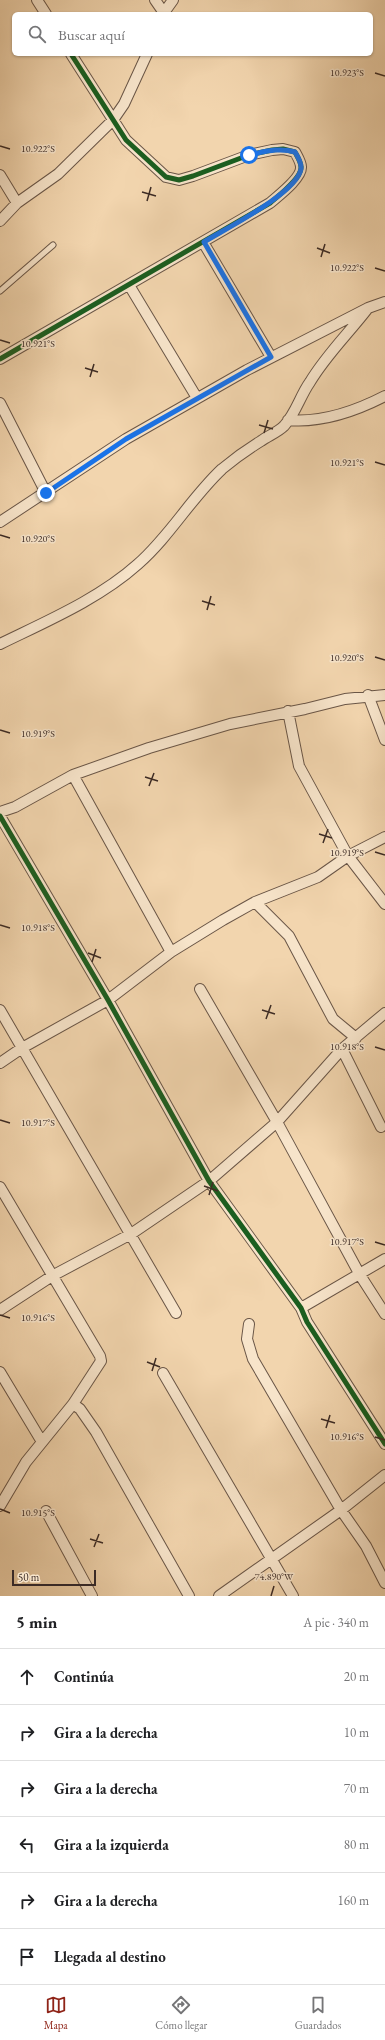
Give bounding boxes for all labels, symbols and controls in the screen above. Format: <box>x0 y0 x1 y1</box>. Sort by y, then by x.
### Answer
search box <box>12 12 373 56</box>
icon: search <box>26 23 48 45</box>
text: Buscar aquí <box>58 25 125 44</box>
text: 10.923°S <box>330 66 364 79</box>
text: 10.922°S <box>21 142 55 155</box>
route start <box>240 146 258 164</box>
text: 10.922°S <box>330 261 364 274</box>
text: 10.921°S <box>21 337 55 350</box>
text: 10.921°S <box>330 456 364 469</box>
route end <box>37 484 55 502</box>
text: 10.920°S <box>21 532 55 545</box>
text: 10.920°S <box>330 651 364 664</box>
text: 10.919°S <box>21 727 55 740</box>
text: 10.919°S <box>330 846 364 859</box>
text: 10.918°S <box>21 921 55 934</box>
text: 10.918°S <box>330 1040 364 1053</box>
text: 10.917°S <box>21 1116 55 1129</box>
text: 10.917°S <box>330 1235 364 1248</box>
text: 10.916°S <box>21 1311 55 1324</box>
text: 10.916°S <box>330 1430 364 1443</box>
text: 10.915°S <box>21 1506 55 1519</box>
scale bar <box>12 1568 96 1587</box>
text: 50 m <box>18 1570 39 1584</box>
text: 74.890°W <box>255 1570 294 1583</box>
text: 5 min <box>16 1611 57 1633</box>
text: A pie · 340 m <box>303 1614 369 1631</box>
icon: ahead <box>16 1666 38 1688</box>
text: Continúa <box>54 1667 114 1686</box>
text: 20 m <box>344 1668 369 1685</box>
icon: right <box>16 1722 38 1744</box>
text: Gira a la derecha <box>54 1723 158 1742</box>
text: 10 m <box>344 1724 369 1741</box>
icon: right <box>16 1778 38 1800</box>
text: Gira a la derecha <box>54 1779 158 1798</box>
text: 70 m <box>344 1780 369 1797</box>
icon: left <box>16 1834 38 1856</box>
text: Gira a la izquierda <box>54 1835 169 1854</box>
text: 80 m <box>344 1836 369 1853</box>
icon: right <box>16 1890 38 1912</box>
text: Gira a la derecha <box>54 1891 158 1910</box>
text: 160 m <box>338 1892 369 1909</box>
icon: arrive <box>16 1946 38 1968</box>
text: Llegada al destino <box>54 1947 166 1966</box>
tab: Mapa <box>44 1994 68 2032</box>
tab: Cómo llegar <box>155 1994 207 2032</box>
tab: Guardados <box>295 1994 341 2032</box>

